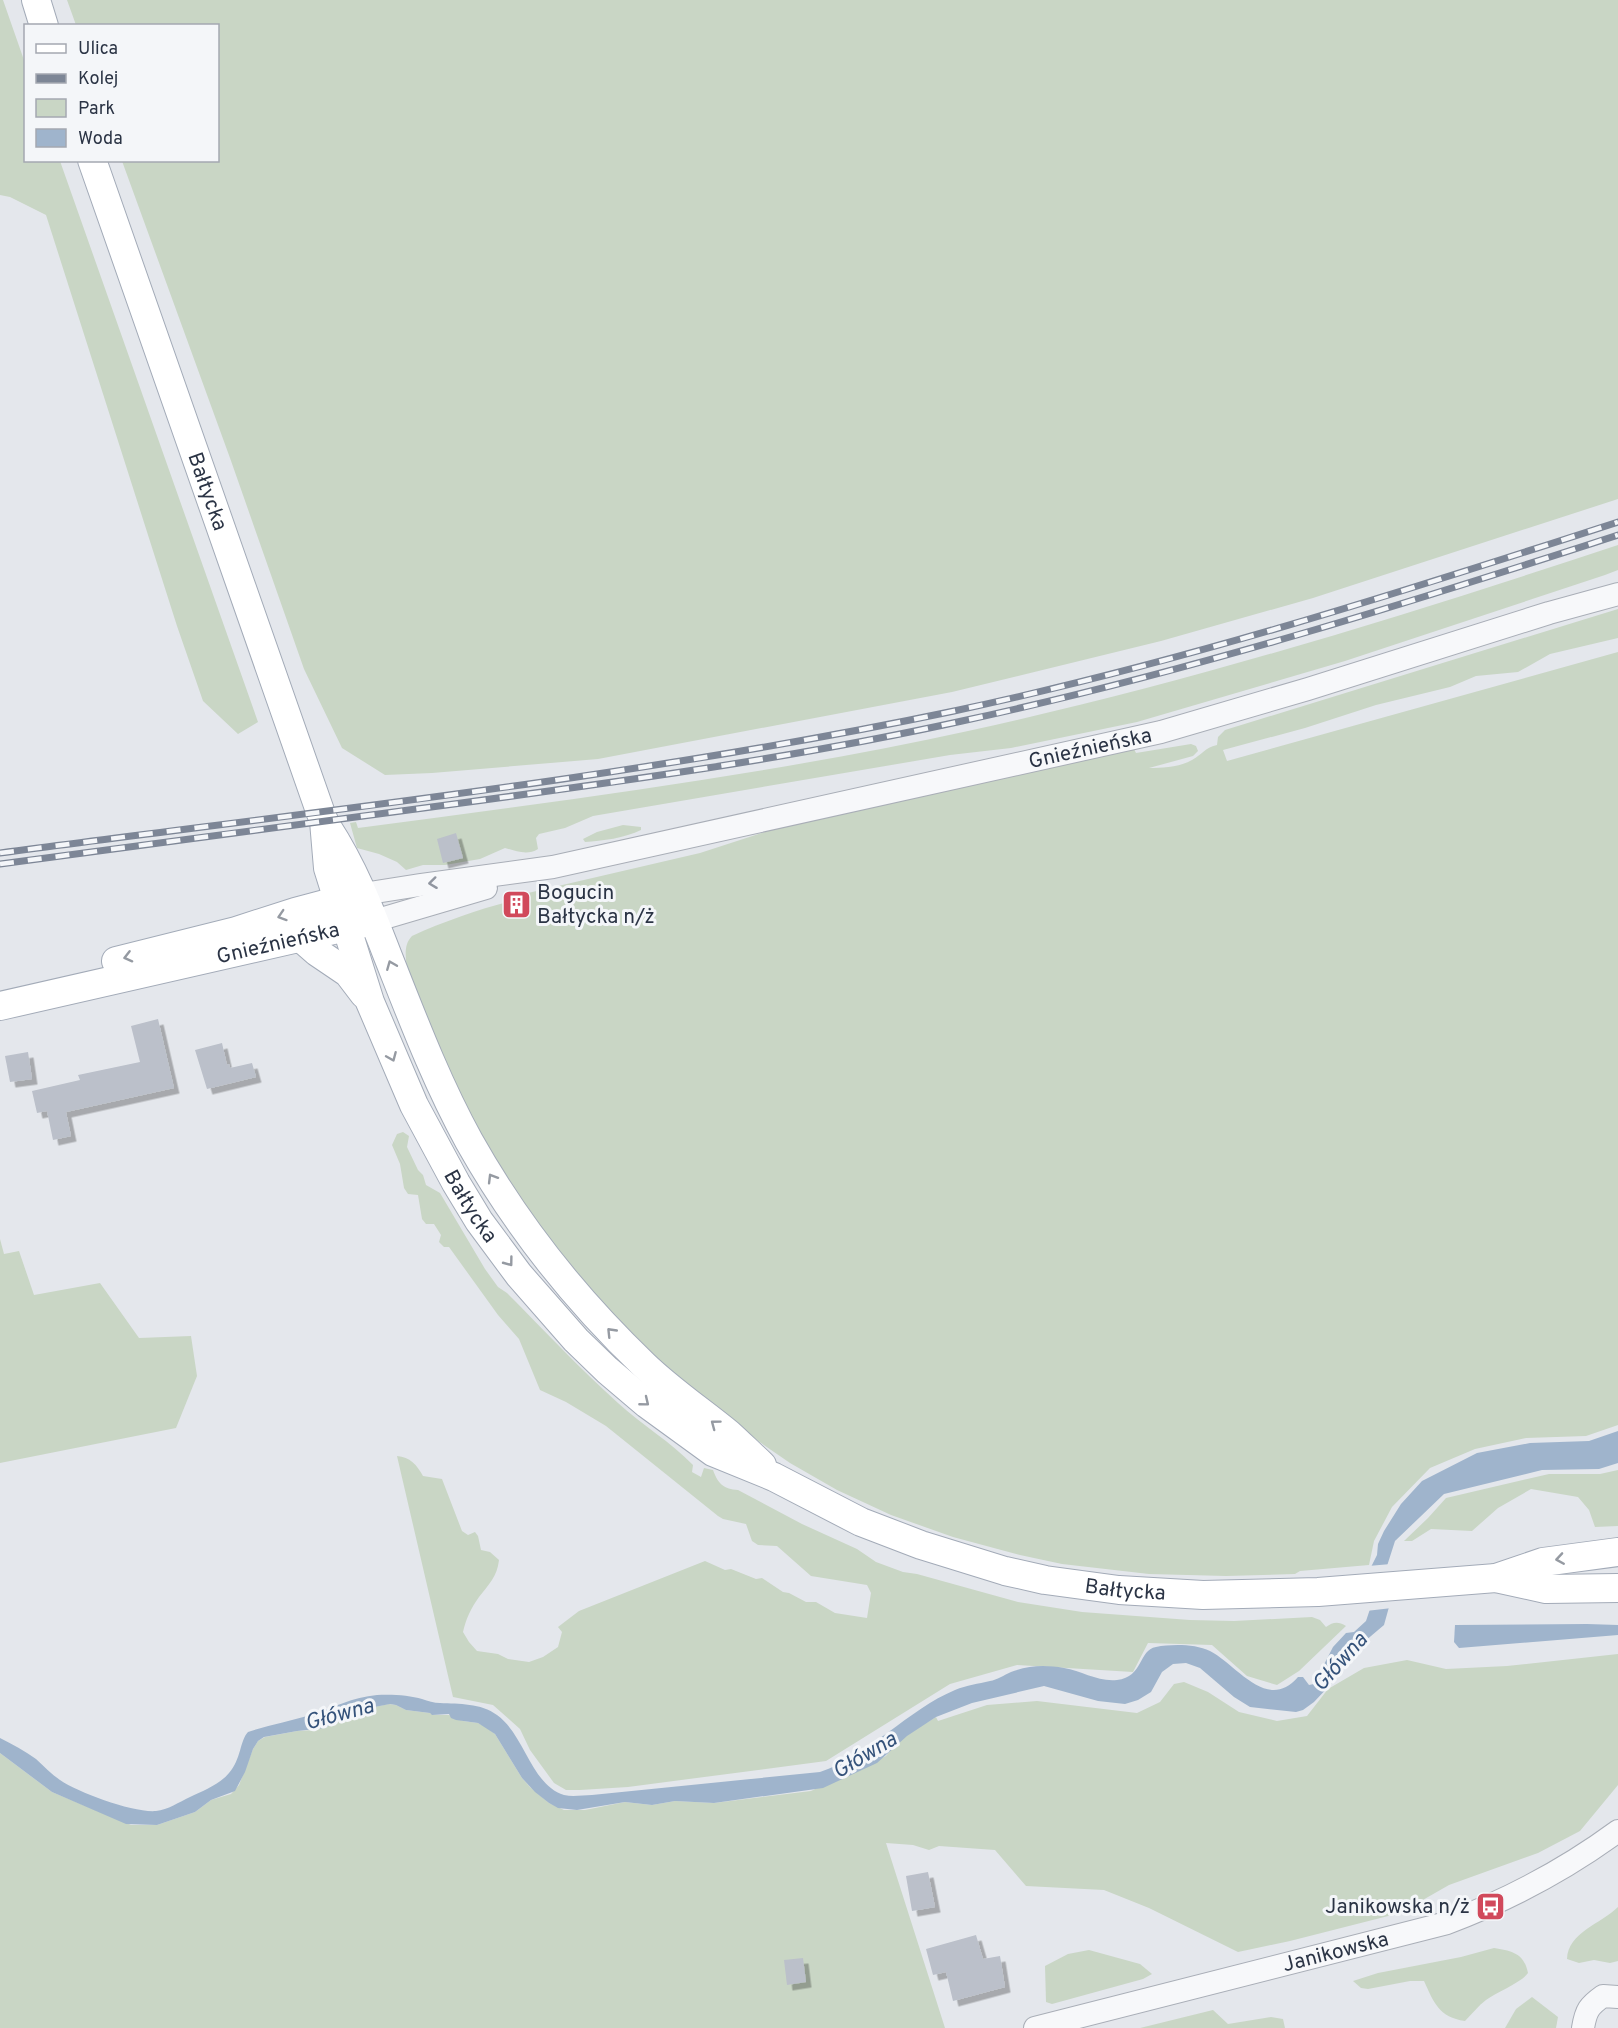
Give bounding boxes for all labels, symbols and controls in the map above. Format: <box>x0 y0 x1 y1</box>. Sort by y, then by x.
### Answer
legend <box>24 24 219 162</box>
text: Ulica <box>78 38 118 61</box>
text: Kolej <box>78 68 118 91</box>
text: Park <box>78 98 115 121</box>
text: Woda <box>78 128 123 151</box>
street label: Bałtycka <box>180 449 233 535</box>
street label: Gnieźnieńska <box>1026 722 1154 776</box>
one-way arrow <box>428 876 437 889</box>
place label: Bogucin Bałtycka n/ż <box>537 880 655 931</box>
building icon: Bogucin Bałtycka n/ż <box>500 888 532 920</box>
one-way arrow <box>277 909 288 922</box>
street label: Gnieźnieńska <box>214 917 342 971</box>
one-way arrow <box>123 950 133 963</box>
one-way arrow <box>386 960 399 971</box>
one-way arrow <box>385 1050 397 1061</box>
street label: Bałtycka <box>436 1166 503 1249</box>
one-way arrow <box>487 1174 499 1184</box>
one-way arrow <box>502 1255 513 1266</box>
one-way arrow <box>608 1328 619 1339</box>
one-way arrow <box>638 1394 649 1405</box>
one-way arrow <box>710 1420 721 1431</box>
one-way arrow <box>1555 1553 1565 1565</box>
street label: Bałtycka <box>1083 1573 1167 1608</box>
water label: Główna <box>1307 1627 1375 1698</box>
water label: Główna <box>302 1693 378 1738</box>
water label: Główna <box>828 1726 903 1786</box>
bus stop icon: Janikowska n/ż <box>1475 1890 1507 1922</box>
place label: Janikowska n/ż <box>1325 1894 1470 1921</box>
street label: Janikowska <box>1280 1926 1392 1979</box>

